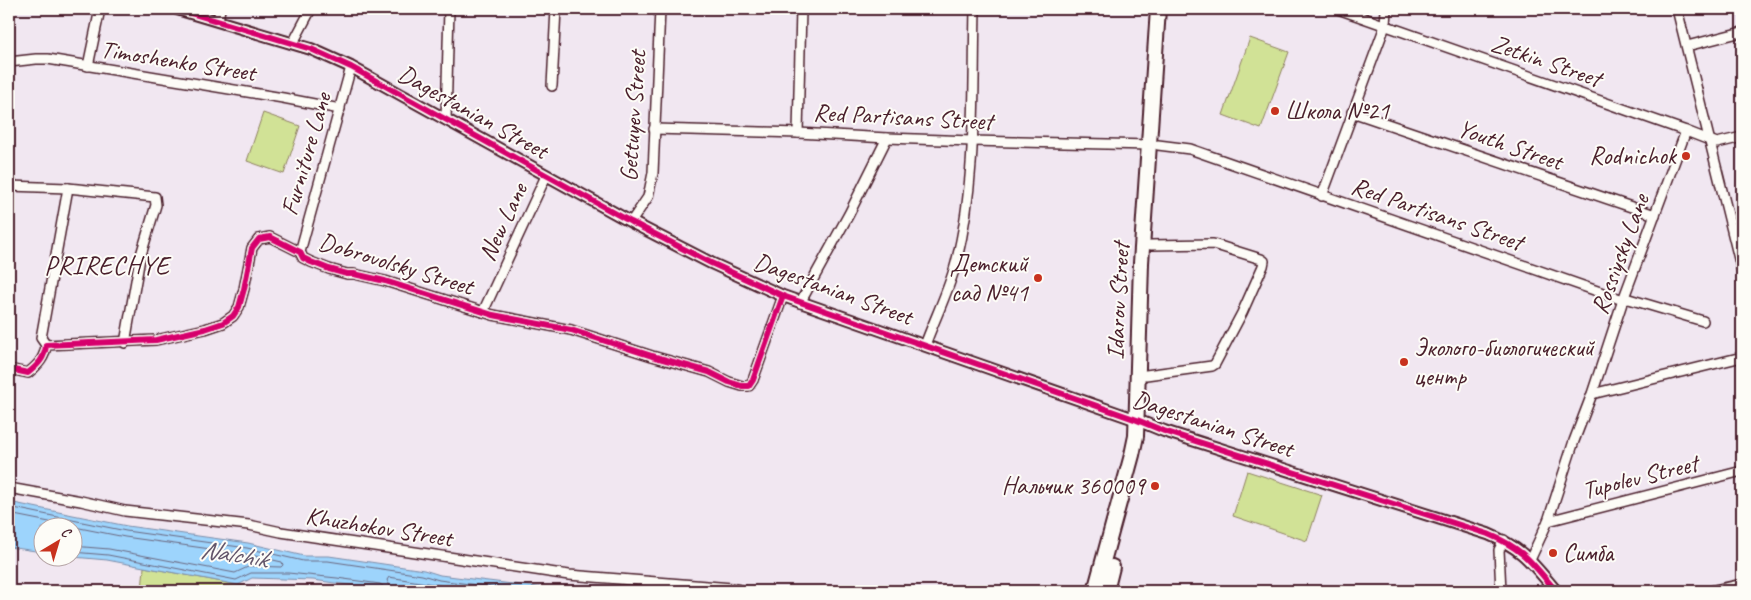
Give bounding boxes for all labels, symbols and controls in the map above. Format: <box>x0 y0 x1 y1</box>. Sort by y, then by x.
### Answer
street label: Zetkin Street <box>1487 27 1609 96</box>
street label: Timoshenko Street <box>98 33 260 89</box>
street label: Gettuyev Street <box>612 47 654 182</box>
street label: Dagestanian Street <box>392 58 556 168</box>
street label: Furniture Lane <box>273 87 339 219</box>
place label: Школа №21 <box>1285 95 1391 127</box>
street label: Red Partisans Street <box>813 96 997 138</box>
marker: Школа №21 <box>1269 105 1281 117</box>
street label: Youth Street <box>1453 112 1569 179</box>
place label: Rodnichok <box>1589 140 1678 172</box>
marker: Rodnichok <box>1680 150 1692 162</box>
street label: Red Partisans Street <box>1347 170 1530 260</box>
street label: New Lane <box>471 176 536 266</box>
street label: Rossiysky Lane <box>1584 188 1657 318</box>
street label: Dobrovolsky Street <box>315 225 480 303</box>
street label: Idarov Street <box>1099 238 1137 360</box>
street label: Dagestanian Street <box>749 245 919 333</box>
place label: Детский сад №41 <box>950 248 1030 309</box>
district label: PRIRECHYE <box>44 249 172 282</box>
marker: Детский сад №41 <box>1032 272 1044 284</box>
place label: Эколого-биологический центр <box>1414 332 1595 393</box>
marker: Эколого-биологический центр <box>1398 356 1410 368</box>
street label: Dagestanian Street <box>1129 383 1300 466</box>
street label: Tupolev Street <box>1579 446 1705 507</box>
place label: Нальчик 360009 <box>1002 470 1147 502</box>
marker: Нальчик 360009 <box>1149 480 1161 492</box>
street label: Khuzhokov Street <box>303 500 457 555</box>
north arrow <box>32 518 82 568</box>
text: С <box>58 523 75 542</box>
water label: Nalchik <box>199 532 274 576</box>
place label: Симба <box>1563 537 1615 569</box>
marker: Симба <box>1547 547 1559 559</box>

